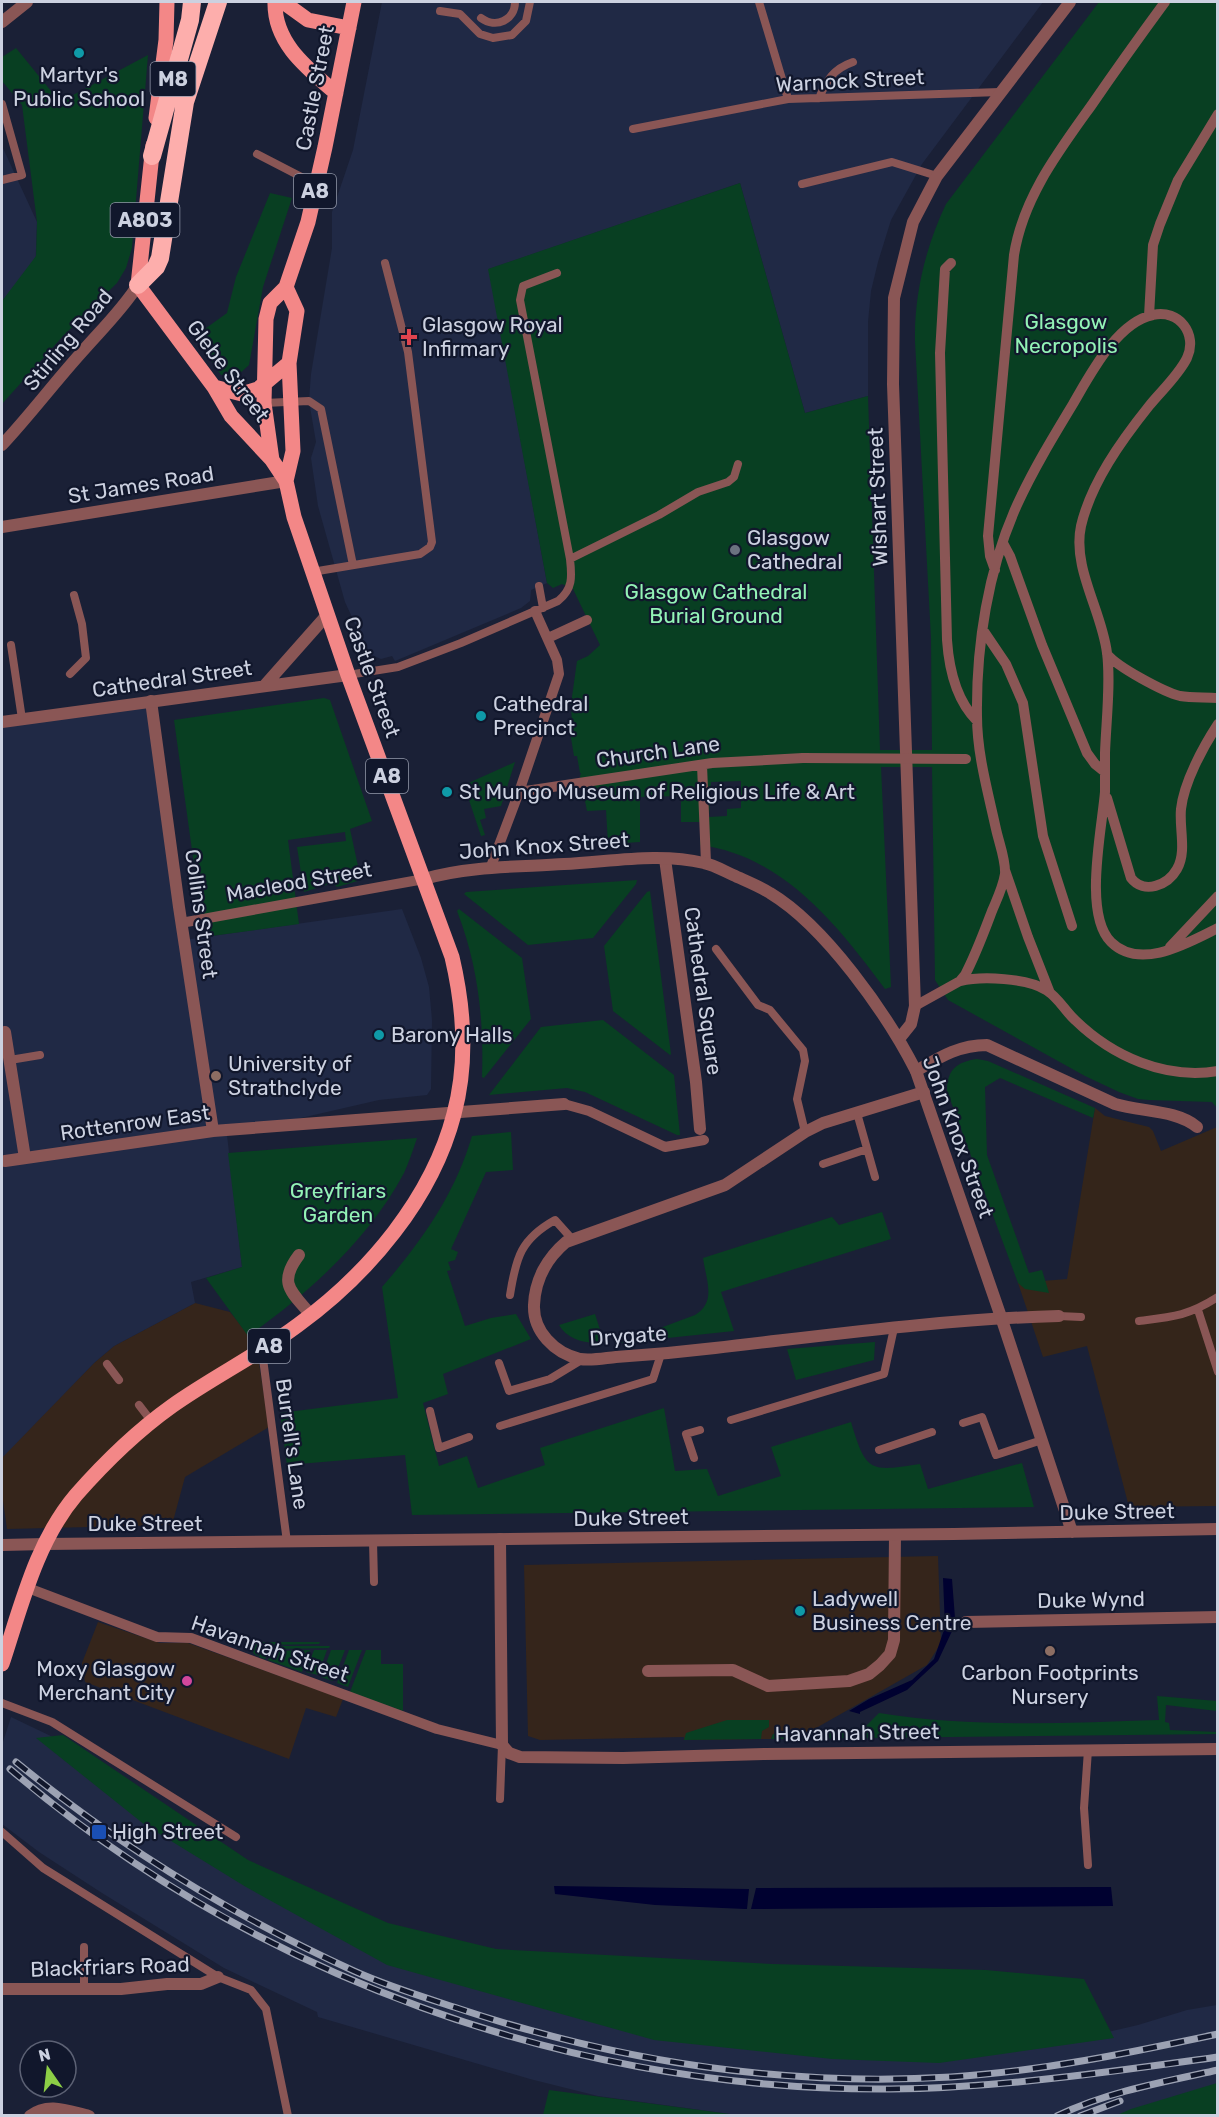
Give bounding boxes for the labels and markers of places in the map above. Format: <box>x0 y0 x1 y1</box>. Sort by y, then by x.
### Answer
marker: Martyr's Public School <box>72 46 86 60</box>
place label: Martyr's Public School <box>13 62 145 111</box>
place label: Glasgow Royal Infirmary <box>422 312 563 361</box>
marker: Glasgow Royal Infirmary <box>400 328 418 346</box>
place label: Glasgow Cathedral <box>747 525 842 574</box>
marker: Glasgow Cathedral <box>728 543 742 557</box>
place label: Cathedral Precinct <box>493 691 588 740</box>
marker: Cathedral Precinct <box>474 709 488 723</box>
place label: St Mungo Museum of Religious Life & Art <box>459 779 855 804</box>
marker: St Mungo Museum of Religious Life & Art <box>440 785 454 799</box>
place label: Barony Halls <box>391 1022 513 1047</box>
marker: Barony Halls <box>372 1028 386 1042</box>
place label: University of Strathclyde <box>228 1051 352 1100</box>
marker: University of Strathclyde <box>209 1069 223 1083</box>
place label: Ladywell Business Centre <box>812 1586 972 1635</box>
marker: Ladywell Business Centre <box>793 1604 807 1618</box>
marker: Carbon Footprints Nursery <box>1043 1644 1057 1658</box>
place label: Moxy Glasgow Merchant City <box>36 1656 175 1705</box>
place label: Carbon Footprints Nursery <box>961 1660 1139 1709</box>
marker: Moxy Glasgow Merchant City <box>180 1674 194 1688</box>
place label: High Street <box>112 1819 223 1844</box>
marker: High Street <box>90 1823 108 1841</box>

